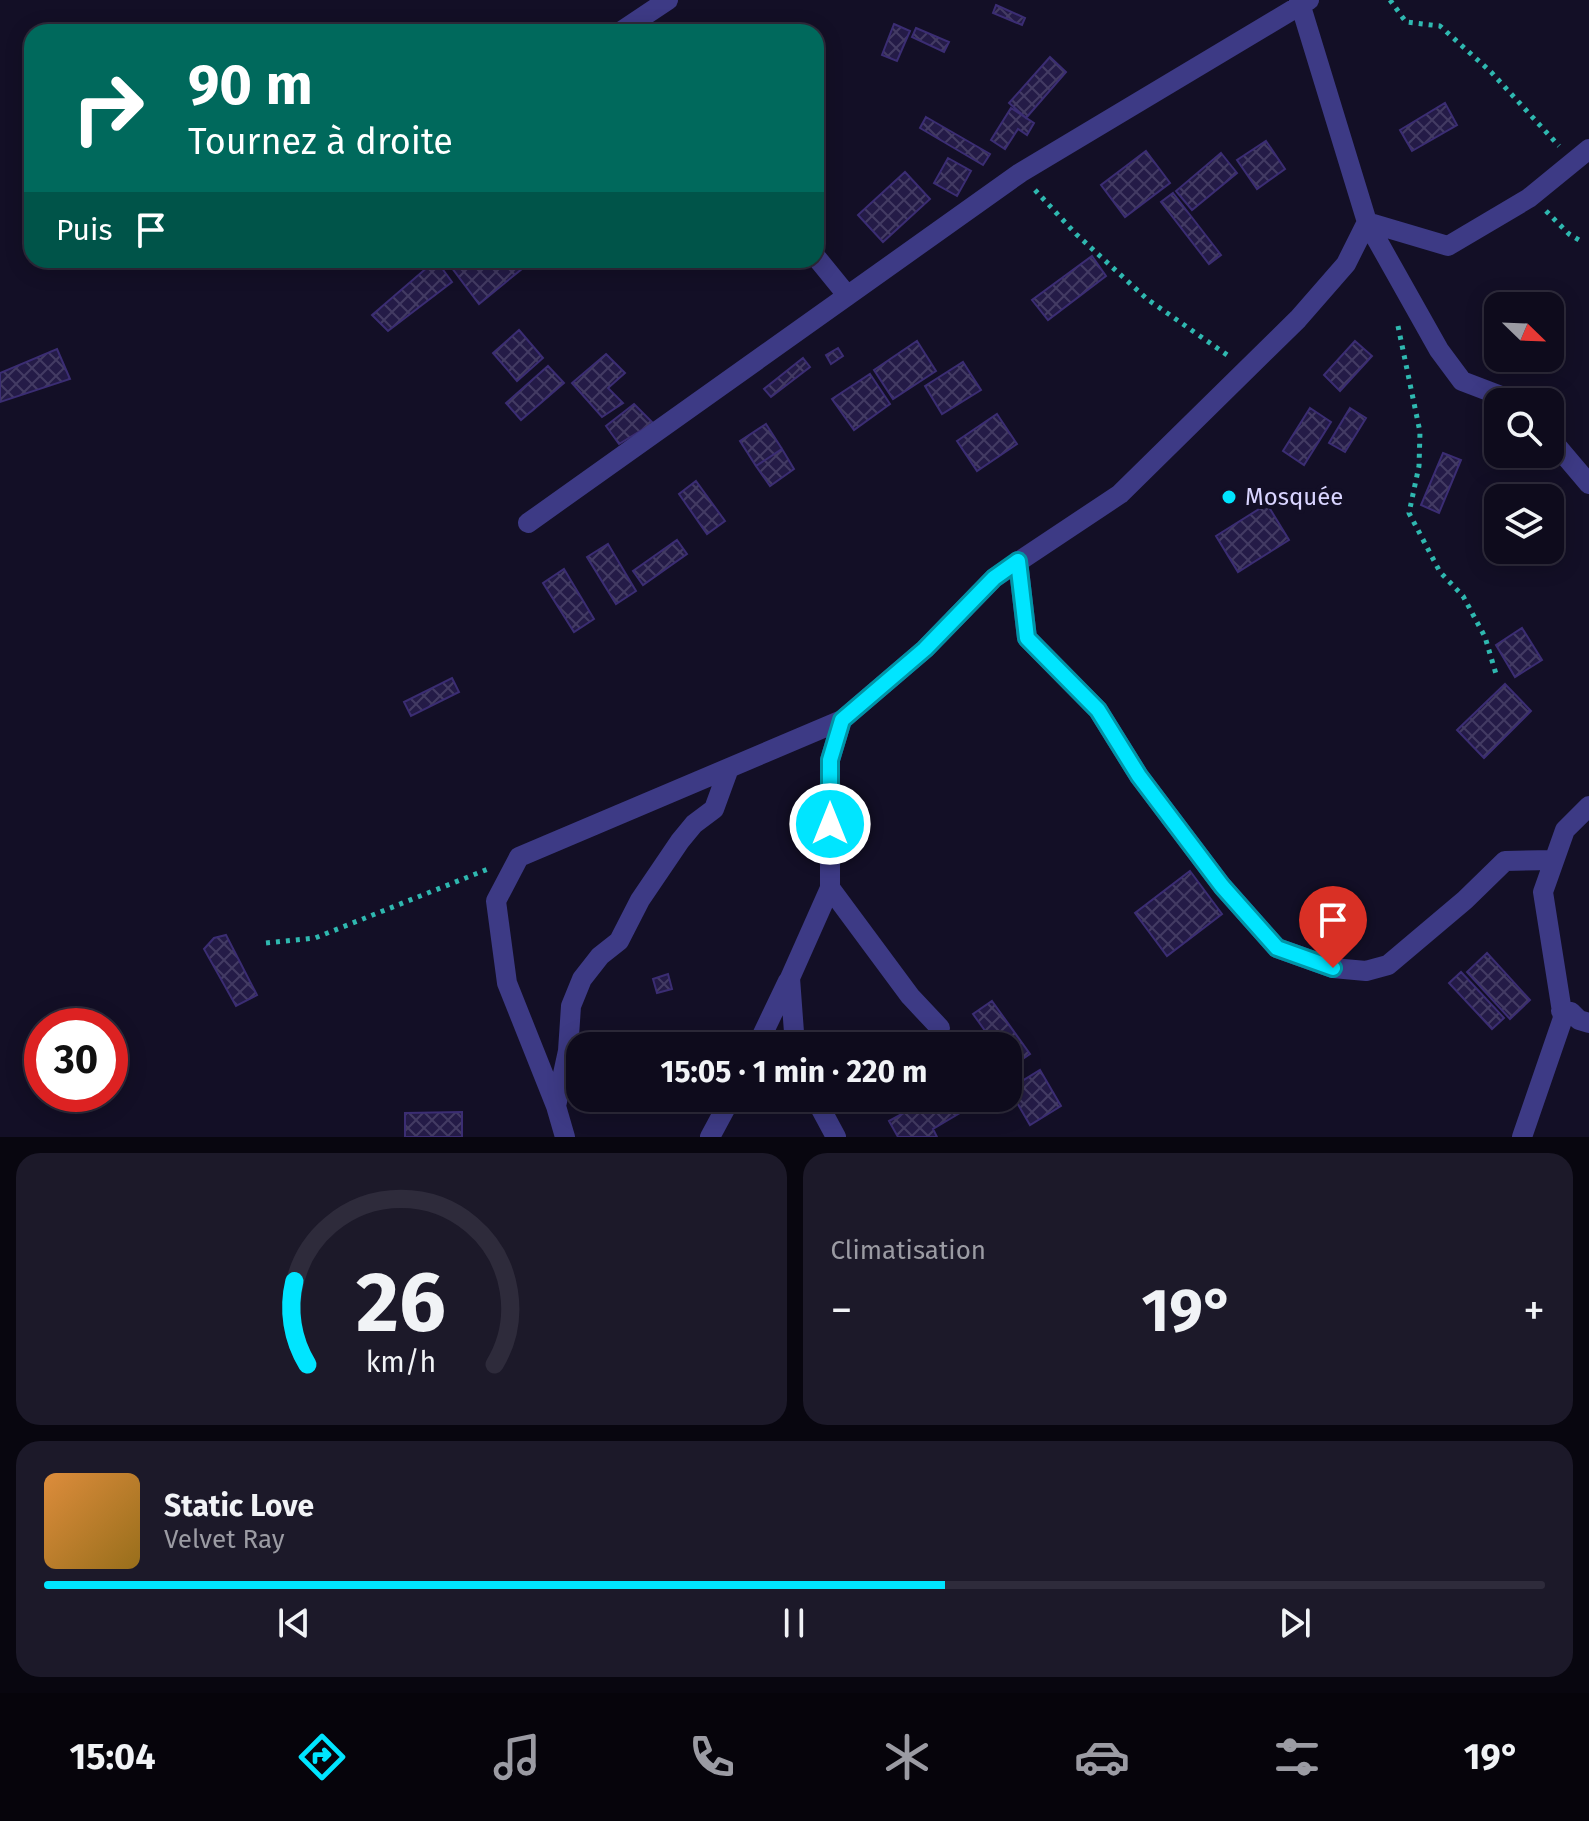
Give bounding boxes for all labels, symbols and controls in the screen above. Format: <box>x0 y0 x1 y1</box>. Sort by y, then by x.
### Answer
text: 90 m <box>188 52 313 119</box>
icon: right <box>56 56 160 160</box>
text: Tournez à droite <box>188 120 453 164</box>
icon: arrive <box>129 208 173 252</box>
text: Puis <box>56 212 113 248</box>
north arrow <box>1484 292 1564 372</box>
map controls <box>1484 292 1564 564</box>
button: search <box>1484 388 1564 468</box>
place label: Mosquée <box>1245 483 1343 511</box>
button: layers <box>1484 484 1564 564</box>
marker: Mosquée <box>1220 488 1238 506</box>
position arrow <box>788 782 872 866</box>
pin <box>1299 886 1367 968</box>
icon: arrive <box>1311 898 1355 942</box>
speed limit sign: 30 <box>24 1008 128 1112</box>
text: 15:05 · 1 min · 220 m <box>661 1054 927 1090</box>
text: Climatisation <box>831 1235 986 1266</box>
text: 26 <box>356 1253 446 1353</box>
text: 19° <box>1141 1275 1234 1347</box>
text: − <box>831 1284 853 1337</box>
text: + <box>1523 1284 1545 1337</box>
text: km/h <box>366 1345 437 1380</box>
text: Static Love <box>164 1488 314 1524</box>
text: Velvet Ray <box>164 1524 284 1555</box>
icon: previous <box>272 1601 316 1645</box>
icon: pause <box>772 1601 816 1645</box>
icon: next <box>1273 1601 1317 1645</box>
icon: directions <box>294 1729 350 1785</box>
icon: music <box>489 1729 545 1785</box>
icon: phone <box>684 1729 740 1785</box>
icon: climate <box>879 1729 935 1785</box>
icon: car <box>1074 1729 1130 1785</box>
icon: filters <box>1269 1729 1325 1785</box>
text: 15:04 <box>69 1735 156 1779</box>
text: 19° <box>1464 1735 1519 1779</box>

